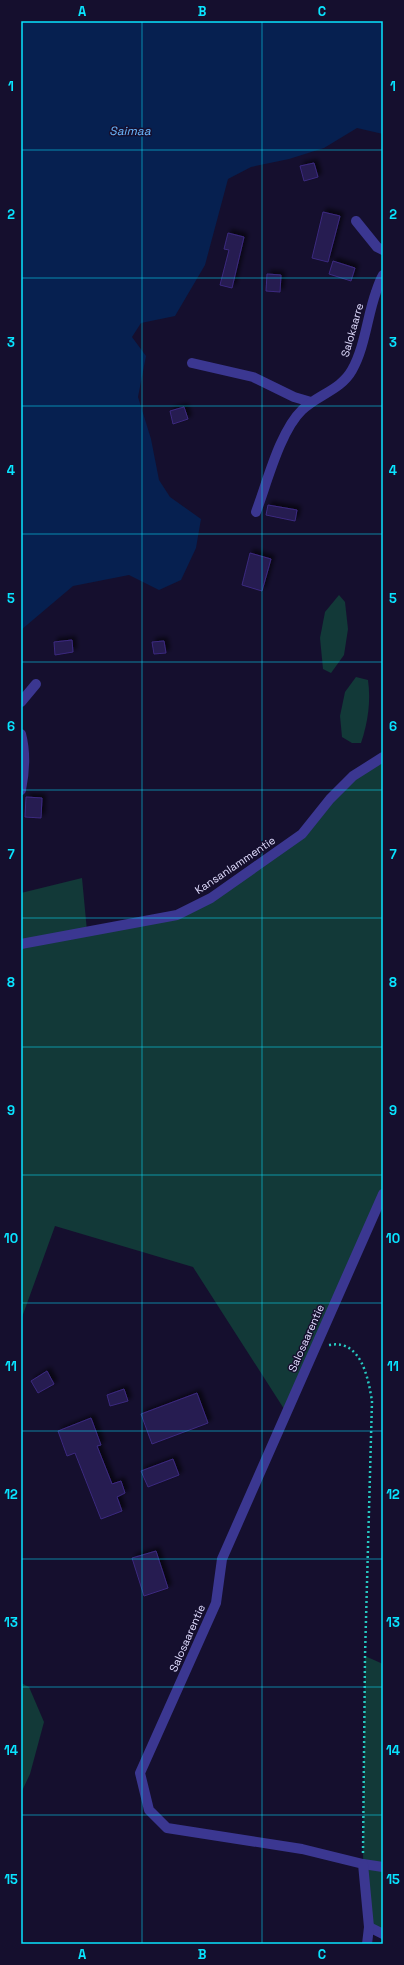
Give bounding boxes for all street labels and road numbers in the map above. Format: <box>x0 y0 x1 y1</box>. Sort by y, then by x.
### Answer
street label: Salokaarre <box>338 301 366 359</box>
street label: Kansanlammentie <box>192 833 278 897</box>
street label: Salosaarentie <box>285 1302 327 1374</box>
street label: Salosaarentie <box>166 1602 208 1674</box>

